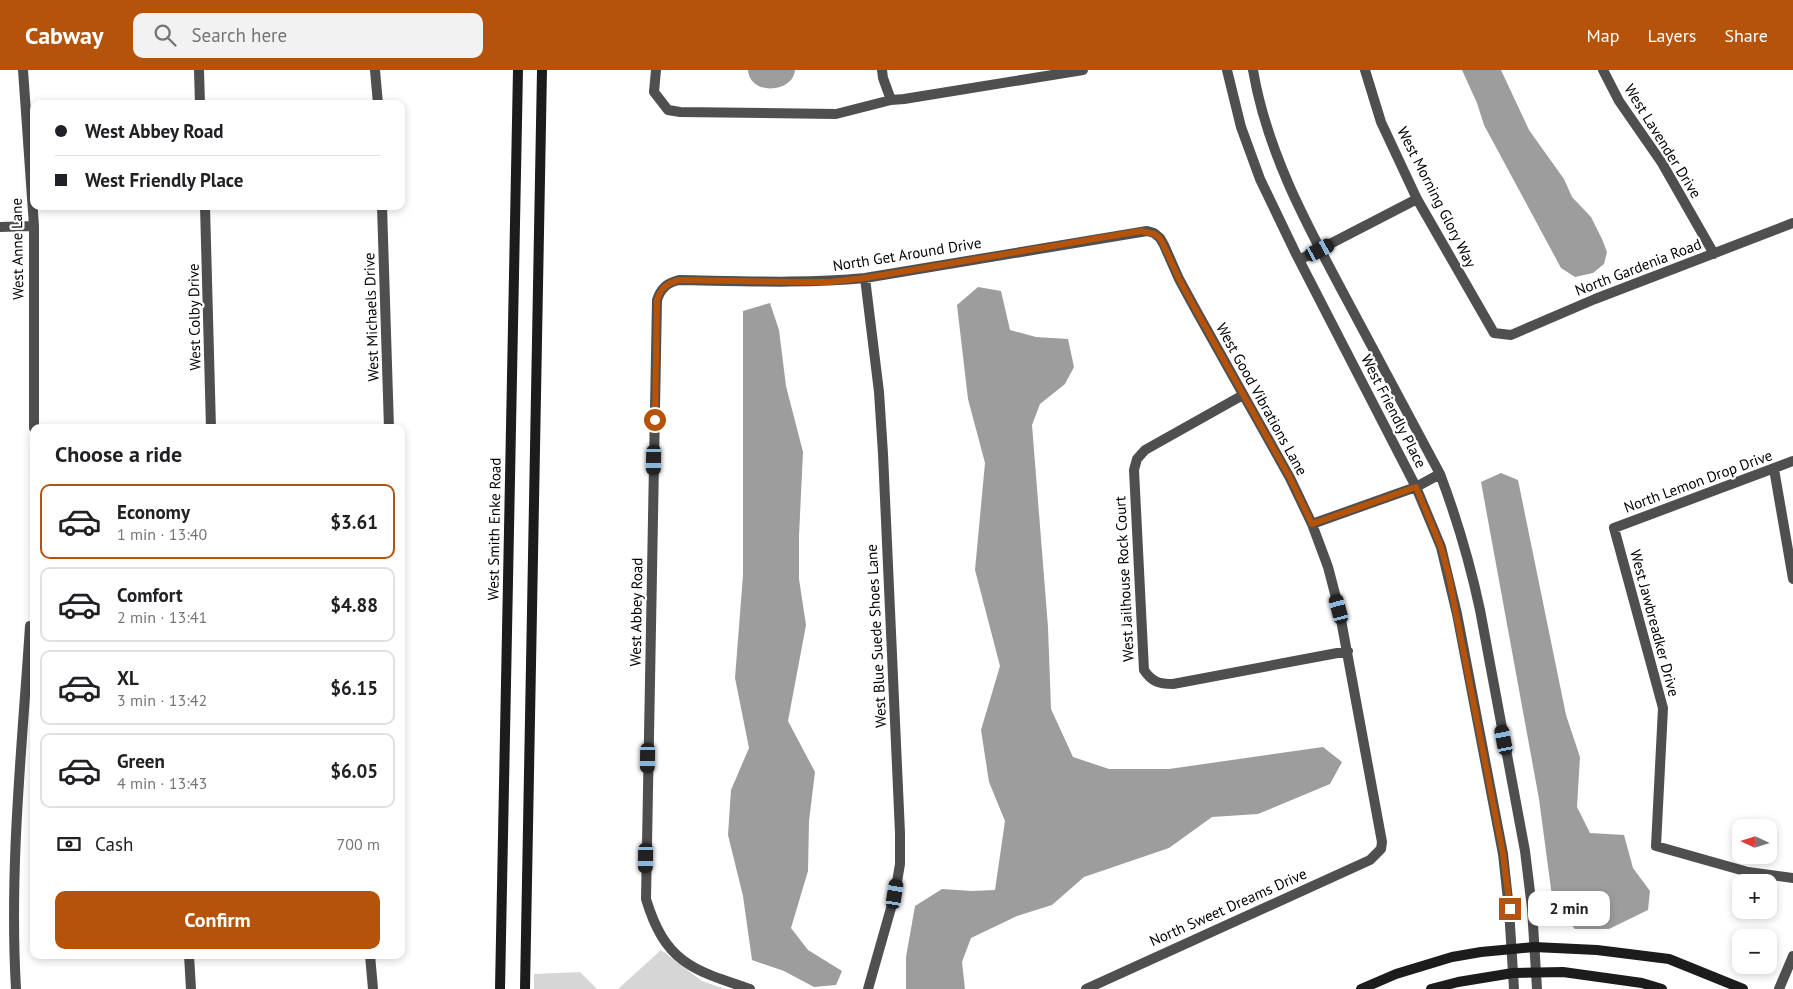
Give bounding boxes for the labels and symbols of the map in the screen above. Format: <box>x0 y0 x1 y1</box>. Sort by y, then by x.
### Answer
street label: West Lavender Drive <box>1620 80 1706 202</box>
street label: West Morning Glory Way <box>1393 123 1481 271</box>
street label: West Anne Lane <box>7 198 27 300</box>
street label: North Get Around Drive <box>831 233 983 275</box>
street label: North Gardenia Road <box>1572 234 1704 300</box>
car <box>1303 236 1336 264</box>
street label: West Michaels Drive <box>359 252 383 382</box>
street label: West Colby Drive <box>184 263 204 371</box>
street label: West Good Vibrations Lane <box>1212 319 1312 479</box>
street label: West Friendly Place <box>1357 351 1431 471</box>
route start <box>644 409 666 431</box>
car <box>646 445 661 475</box>
street label: North Lemon Drop Drive <box>1621 445 1775 517</box>
street label: West Smith Enke Road <box>483 457 505 601</box>
street label: West Jailhouse Rock Court <box>1110 496 1138 662</box>
street label: West Blue Suede Shoes Lane <box>862 544 890 728</box>
street label: West Jawbreadker Drive <box>1626 547 1684 699</box>
street label: West Abbey Road <box>626 557 646 667</box>
car <box>1327 593 1350 625</box>
car <box>1493 724 1514 756</box>
car <box>640 743 655 773</box>
north arrow <box>1732 819 1778 864</box>
car <box>638 843 653 873</box>
street label: North Sweet Dreams Drive <box>1146 864 1310 950</box>
car <box>885 878 904 910</box>
callout: 2 min <box>1528 892 1610 926</box>
route end <box>1499 898 1521 920</box>

